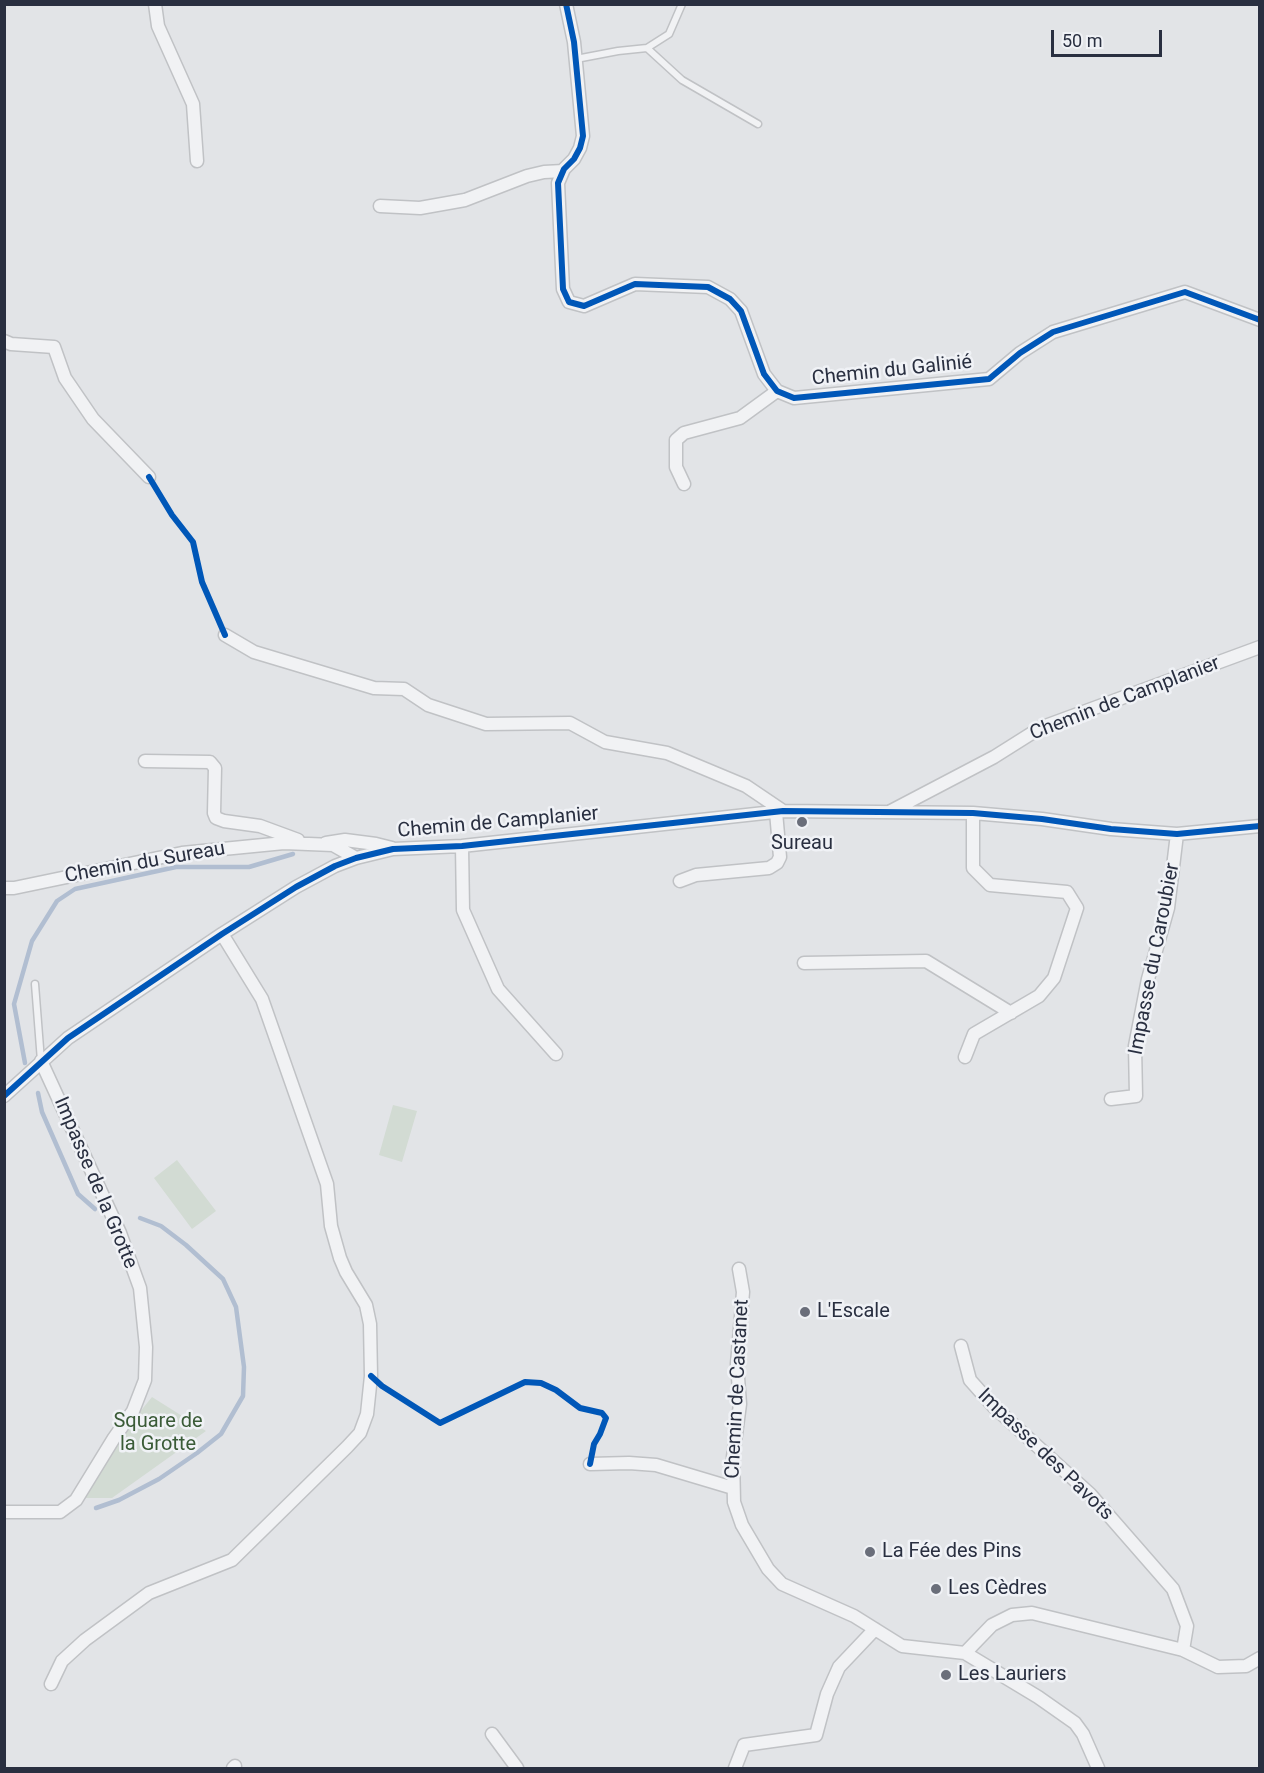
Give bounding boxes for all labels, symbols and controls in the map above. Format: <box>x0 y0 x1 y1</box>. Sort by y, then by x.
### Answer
scale bar <box>1054 18 1165 56</box>
text: 50 m <box>1062 30 1102 51</box>
street label: Chemin du Galinié <box>811 351 973 391</box>
street label: Chemin de Camplanier <box>1027 652 1223 746</box>
street label: Chemin de Camplanier <box>397 802 599 844</box>
marker: Sureau <box>795 815 809 829</box>
place label: Sureau <box>771 832 833 856</box>
street label: Chemin du Sureau <box>63 837 227 889</box>
street label: Impasse du Caroubier <box>1125 861 1185 1057</box>
street label: Impasse de la Grotte <box>48 1094 142 1272</box>
street label: Chemin de Castanet <box>721 1299 755 1479</box>
place label: L'Escale <box>817 1300 890 1324</box>
marker: L'Escale <box>798 1305 812 1319</box>
street label: Impasse des Pavots <box>972 1384 1118 1526</box>
park label: Square de la Grotte <box>113 1410 203 1457</box>
place label: La Fée des Pins <box>882 1540 1022 1564</box>
marker: La Fée des Pins <box>863 1545 877 1559</box>
place label: Les Cèdres <box>948 1577 1047 1601</box>
marker: Les Cèdres <box>929 1582 943 1596</box>
place label: Les Lauriers <box>958 1663 1067 1687</box>
marker: Les Lauriers <box>939 1668 953 1682</box>

